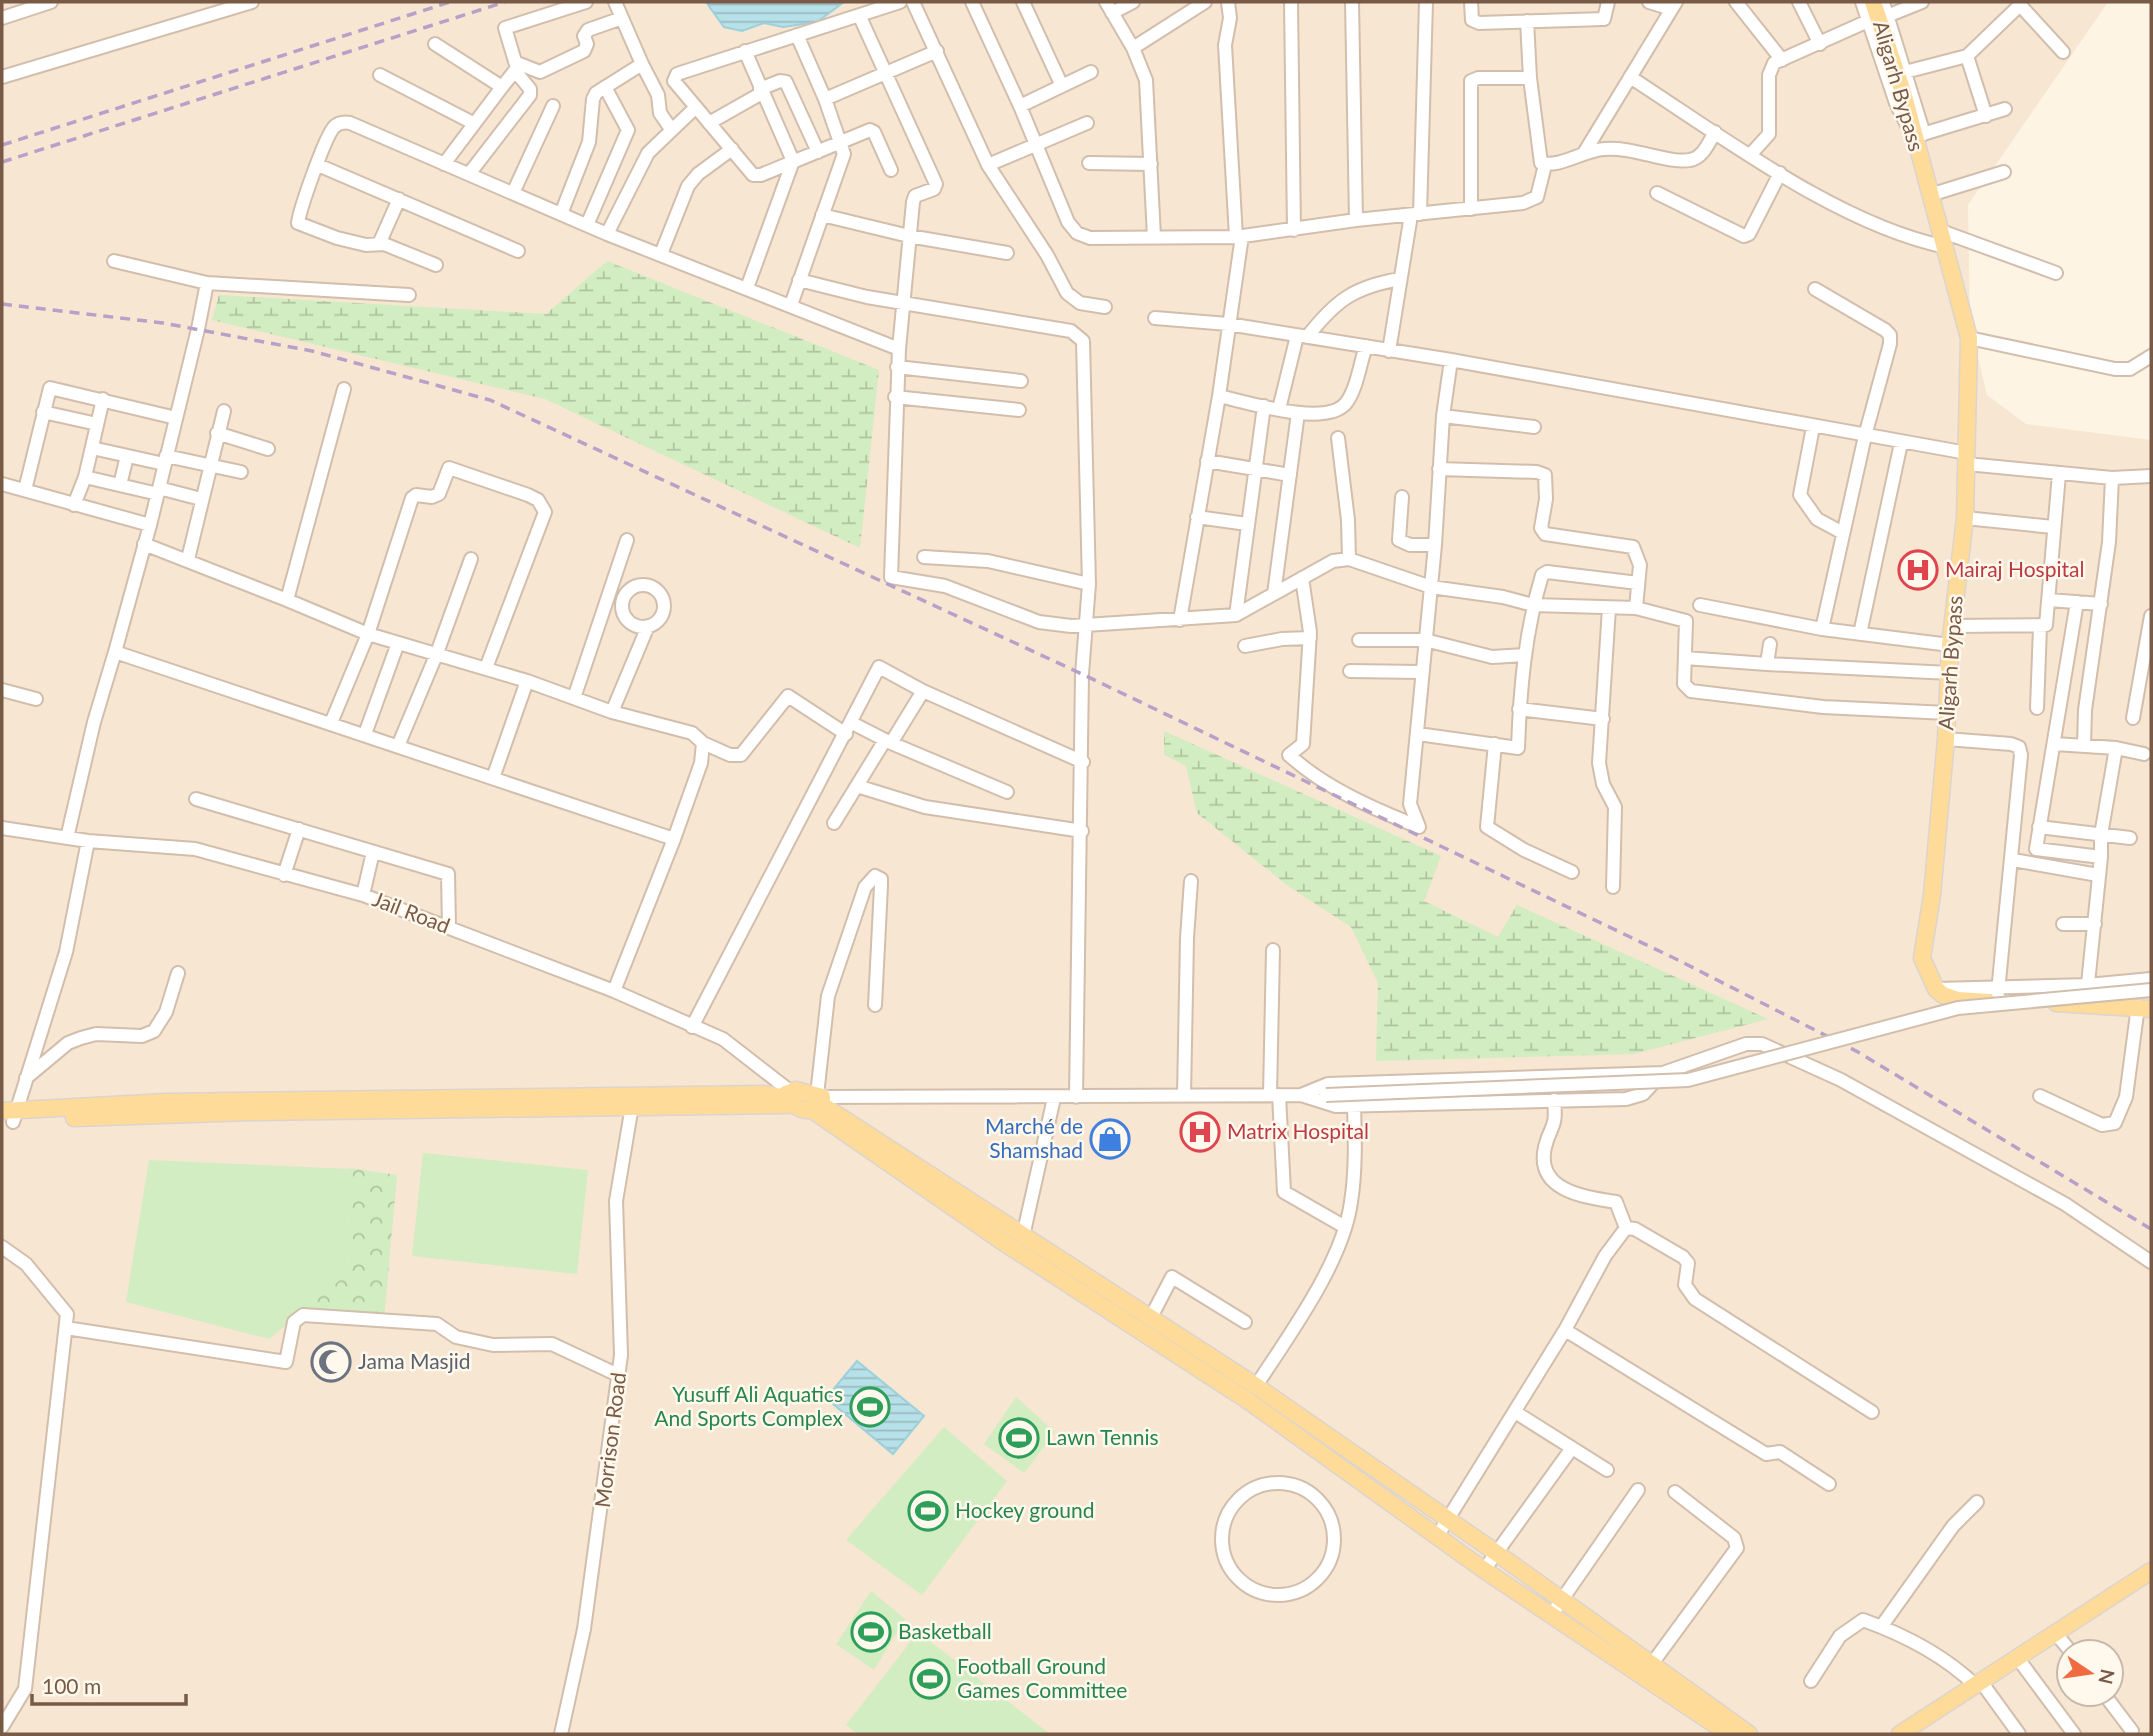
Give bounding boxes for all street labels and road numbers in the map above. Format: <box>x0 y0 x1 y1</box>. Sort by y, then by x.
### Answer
street label: Aligarh Bypass <box>1869 17 1930 154</box>
street label: Aligarh Bypass <box>1932 595 1967 731</box>
street label: Jail Road <box>369 885 454 938</box>
street label: Morrison Road <box>589 1371 630 1509</box>

